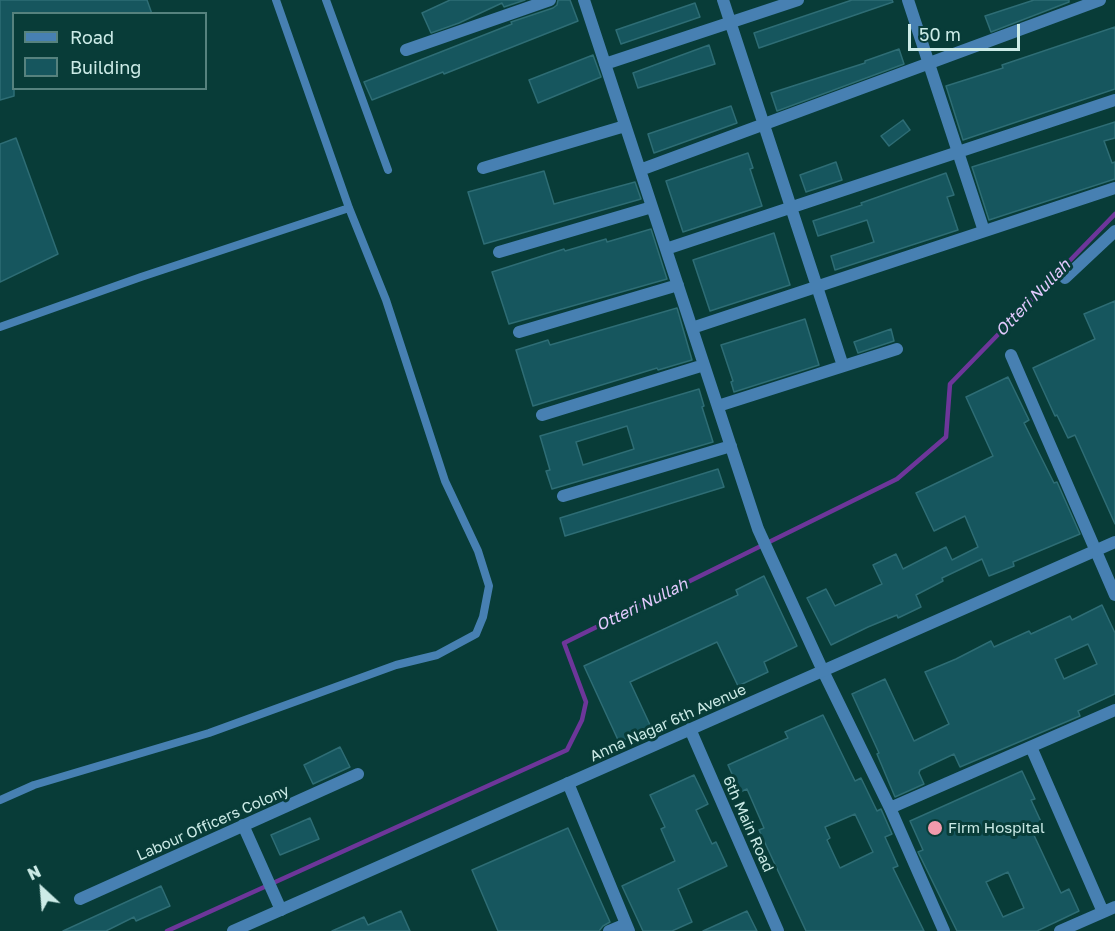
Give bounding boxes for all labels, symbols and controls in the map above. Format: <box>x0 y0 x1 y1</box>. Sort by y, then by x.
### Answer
legend <box>12 12 207 90</box>
scale bar <box>911 12 1024 50</box>
text: 50 m <box>919 23 961 45</box>
text: Road <box>70 26 114 48</box>
text: Building <box>70 56 141 78</box>
water label: Otteri Nullah <box>992 256 1074 340</box>
water label: Otteri Nullah <box>593 575 691 635</box>
street label: Anna Nagar 6th Avenue <box>587 680 749 766</box>
street label: 6th Main Road <box>719 773 777 875</box>
street label: Labour Officers Colony <box>134 781 292 865</box>
marker: Firm Hospital <box>926 819 944 837</box>
place label: Firm Hospital <box>948 819 1045 837</box>
north arrow <box>12 859 72 919</box>
text: N <box>24 861 44 884</box>

